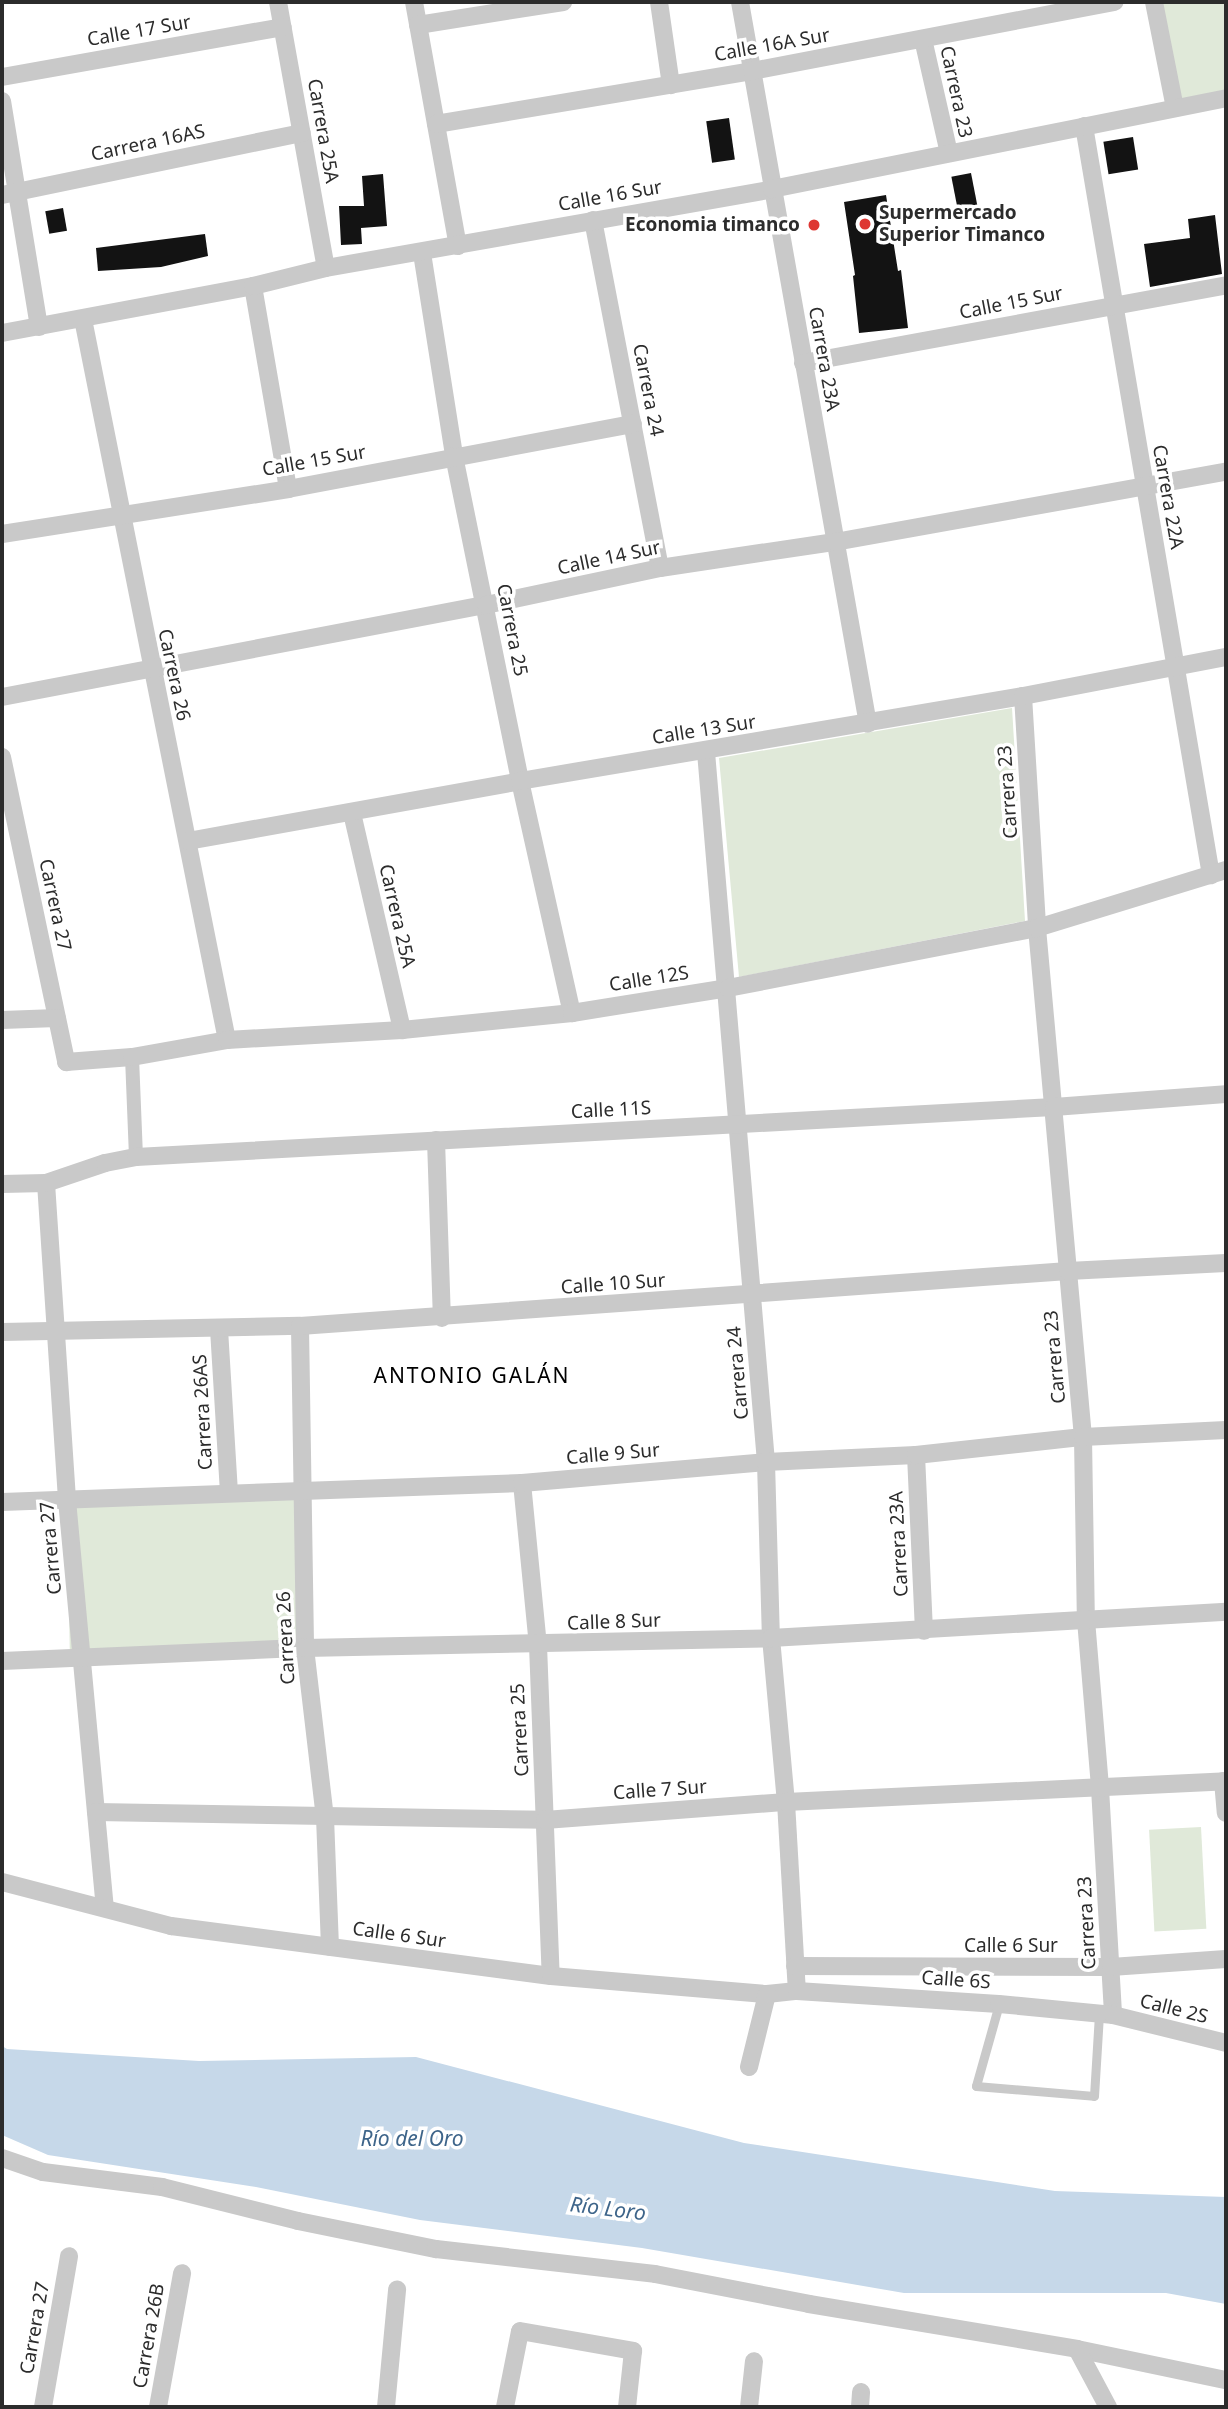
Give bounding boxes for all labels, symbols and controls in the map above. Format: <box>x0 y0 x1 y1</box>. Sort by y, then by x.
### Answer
street label: Calle 17 Sur <box>85 11 193 51</box>
street label: Calle 16A Sur <box>712 24 832 66</box>
street label: Carrera 23 <box>935 44 977 140</box>
street label: Carrera 25A <box>303 77 343 185</box>
street label: Carrera 16AS <box>89 120 207 166</box>
street label: Calle 16 Sur <box>556 176 664 216</box>
place label: Supermercado Superior Timanco <box>879 202 1045 246</box>
place label: Economia timanco <box>625 214 800 236</box>
marker: Supermercado Superior Timanco <box>857 216 873 232</box>
marker: Economia timanco <box>806 217 822 233</box>
street label: Calle 15 Sur <box>957 282 1065 324</box>
street label: Carrera 23A <box>804 305 844 413</box>
street label: Carrera 24 <box>628 342 668 438</box>
street label: Calle 15 Sur <box>260 441 368 481</box>
street label: Carrera 22A <box>1148 443 1188 551</box>
street label: Calle 14 Sur <box>555 536 663 580</box>
street label: Carrera 25 <box>492 582 532 678</box>
street label: Carrera 26 <box>153 627 195 723</box>
street label: Calle 13 Sur <box>650 711 758 749</box>
street label: Carrera 23 <box>993 745 1023 839</box>
street label: Carrera 27 <box>34 857 76 953</box>
street label: Carrera 25A <box>374 862 420 970</box>
street label: Calle 12S <box>608 961 690 997</box>
street label: Calle 11S <box>570 1097 652 1123</box>
street label: Calle 10 Sur <box>560 1269 666 1299</box>
street label: Carrera 23 <box>1040 1309 1070 1405</box>
street label: Carrera 24 <box>723 1325 753 1421</box>
street label: Carrera 26AS <box>189 1353 217 1471</box>
district label: ANTONIO GALÁN <box>375 1362 569 1388</box>
street label: Calle 9 Sur <box>565 1439 661 1469</box>
street label: Carrera 23A <box>885 1491 913 1597</box>
street label: Carrera 27 <box>36 1500 66 1596</box>
street label: Carrera 26 <box>272 1591 300 1685</box>
street label: Calle 8 Sur <box>567 1609 661 1635</box>
street label: Carrera 25 <box>506 1683 534 1777</box>
street label: Calle 7 Sur <box>612 1775 708 1805</box>
street label: Carrera 23 <box>1073 1876 1101 1970</box>
street label: Calle 6 Sur <box>351 1917 447 1953</box>
street label: Calle 6 Sur <box>964 1935 1058 1957</box>
street label: Calle 6S <box>921 1966 991 1994</box>
street label: Calle 2S <box>1138 1990 1210 2028</box>
water label: Río del Oro <box>360 2125 464 2151</box>
water label: Río Loro <box>569 2191 647 2225</box>
street label: Carrera 27 <box>16 2280 54 2376</box>
street label: Carrera 26B <box>129 2282 169 2390</box>

